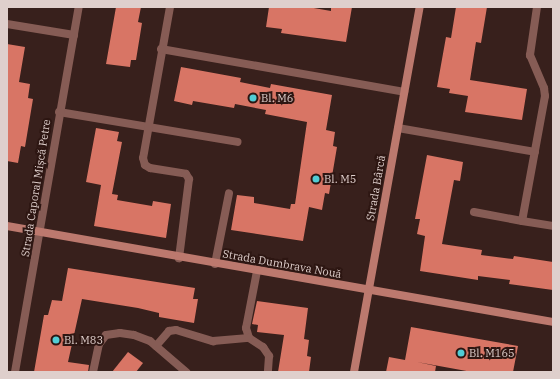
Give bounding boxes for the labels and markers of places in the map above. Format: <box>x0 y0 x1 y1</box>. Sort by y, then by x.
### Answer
place label: Bl. M6 <box>261 91 293 105</box>
marker: Bl. M6 <box>248 93 258 103</box>
place label: Bl. M5 <box>324 172 356 186</box>
marker: Bl. M5 <box>311 174 321 184</box>
place label: Bl. M83 <box>64 333 103 347</box>
marker: Bl. M83 <box>51 335 61 345</box>
place label: Bl. M165 <box>469 346 515 360</box>
marker: Bl. M165 <box>456 348 466 358</box>

